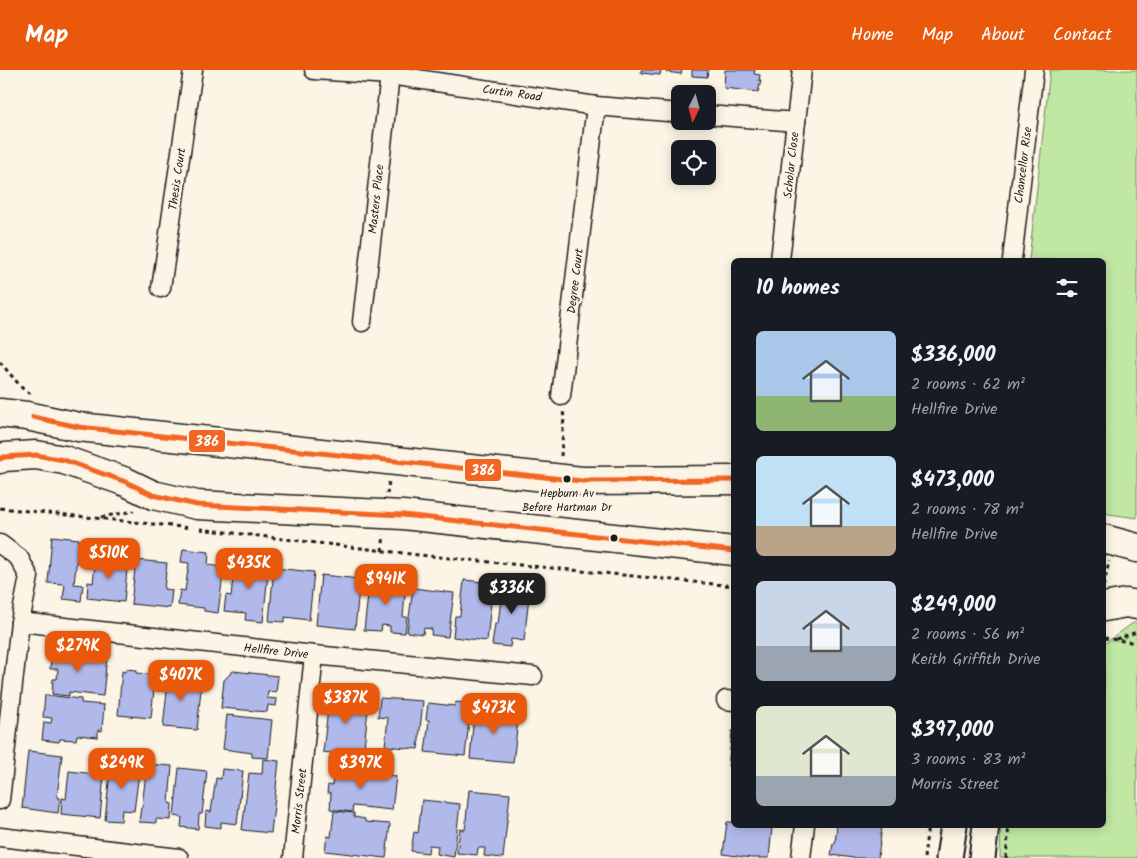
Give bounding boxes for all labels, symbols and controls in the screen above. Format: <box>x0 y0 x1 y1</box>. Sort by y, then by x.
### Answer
text: Map <box>25 16 68 55</box>
text: Home <box>851 21 894 50</box>
text: Map <box>922 21 953 50</box>
text: About <box>981 21 1025 50</box>
text: Contact <box>1053 21 1112 50</box>
street label: Curtin Road <box>481 80 544 107</box>
north arrow <box>671 85 716 130</box>
map controls <box>671 85 716 185</box>
street label: Chancellor Rise <box>1009 125 1038 204</box>
street label: Scholar Close <box>779 130 805 199</box>
button: locate <box>671 140 716 185</box>
street label: Thesis Court <box>164 146 191 212</box>
street label: Masters Place <box>363 163 390 235</box>
street label: Degree Court <box>562 247 589 315</box>
text: 10 homes <box>756 272 840 305</box>
icon: filters <box>1053 274 1081 302</box>
text: $336,000 <box>911 339 996 372</box>
icon: home <box>796 351 856 411</box>
text: 2 rooms · 62 m² <box>911 372 1025 397</box>
text: Hellfire Drive <box>911 397 998 422</box>
line badge: 386 <box>188 429 226 453</box>
text: 386 <box>194 431 219 453</box>
line badge: 386 <box>464 458 502 482</box>
text: 386 <box>470 460 495 482</box>
text: $473,000 <box>911 464 994 497</box>
marker: Hepburn Av Before Hartman Dr <box>562 474 572 484</box>
icon: home <box>796 476 856 536</box>
place label: Hepburn Av Before Hartman Dr <box>522 485 613 517</box>
text: 2 rooms · 78 m² <box>911 497 1024 522</box>
text: Hellfire Drive <box>911 522 998 547</box>
unlabelled marker <box>609 533 619 543</box>
pin: $510K <box>74 538 144 580</box>
text: $510K <box>89 541 129 566</box>
pin: $435K <box>214 548 284 590</box>
text: $435K <box>227 551 271 576</box>
pin: $941K <box>351 564 421 606</box>
text: $941K <box>366 567 406 592</box>
pin: $336K <box>477 572 547 615</box>
text: $336K <box>489 576 535 601</box>
text: $249,000 <box>911 589 996 622</box>
icon: home <box>796 601 856 661</box>
text: 2 rooms · 56 m² <box>911 622 1024 647</box>
pin: $279K <box>43 630 113 673</box>
text: $279K <box>56 634 100 659</box>
street label: Hellfire Drive <box>243 639 310 664</box>
text: Keith Griffith Drive <box>911 647 1041 672</box>
pin: $407K <box>146 660 216 702</box>
text: $407K <box>159 663 203 688</box>
pin: $387K <box>311 682 381 725</box>
text: $387K <box>324 686 368 711</box>
pin: $473K <box>459 692 529 735</box>
text: $473K <box>472 696 516 721</box>
text: $397,000 <box>911 714 993 747</box>
icon: home <box>796 726 856 786</box>
text: 3 rooms · 83 m² <box>911 747 1025 772</box>
pin: $249K <box>87 748 157 790</box>
pin: $397K <box>326 748 396 790</box>
text: $249K <box>99 751 145 776</box>
text: $397K <box>339 751 383 776</box>
street label: Morris Street <box>287 767 312 835</box>
text: Morris Street <box>911 772 999 797</box>

